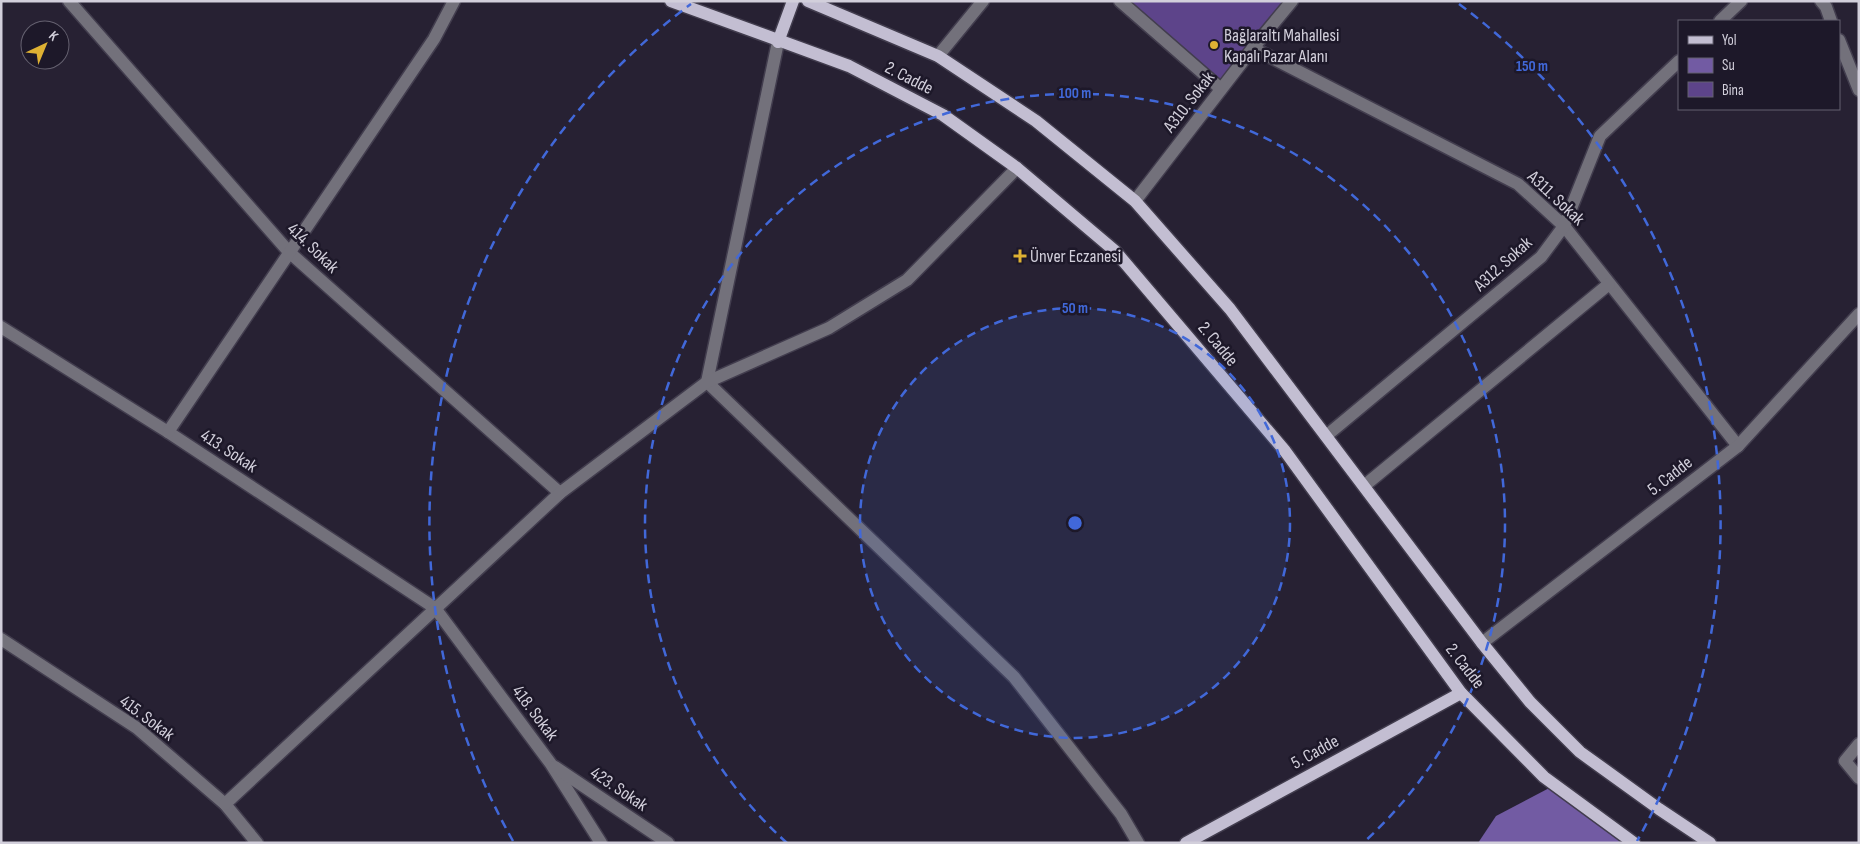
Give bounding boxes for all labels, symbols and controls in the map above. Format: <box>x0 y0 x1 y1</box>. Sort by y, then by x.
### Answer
north arrow <box>20 20 70 70</box>
legend <box>1678 20 1840 110</box>
place label: Bağlaraltı Mahallesi Kapalı Pazar Alanı <box>1224 25 1339 67</box>
text: K <box>45 27 62 45</box>
text: Yol <box>1722 31 1737 50</box>
marker: Bağlaraltı Mahallesi Kapalı Pazar Alanı <box>1208 39 1220 51</box>
text: Su <box>1722 56 1735 75</box>
street label: 2. Cadde <box>881 57 937 99</box>
text: 150 m <box>1516 57 1548 76</box>
street label: A310. Sokak <box>1158 67 1219 137</box>
text: Bina <box>1722 81 1744 100</box>
text: 100 m <box>1059 84 1091 103</box>
street label: A311. Sokak <box>1522 166 1589 230</box>
street label: 414. Sokak <box>283 218 343 278</box>
street label: A312. Sokak <box>1469 232 1537 296</box>
place label: Ünver Eczanesi <box>1030 246 1121 267</box>
marker: Ünver Eczanesi <box>1014 250 1026 262</box>
text: 50 m <box>1062 299 1088 318</box>
street label: 2. Cadde <box>1193 318 1243 370</box>
street label: 413. Sokak <box>197 425 261 477</box>
street label: 5. Cadde <box>1643 452 1697 500</box>
centre of rings <box>1066 514 1084 532</box>
street label: 2. Cadde <box>1441 639 1489 693</box>
street label: 418. Sokak <box>507 681 563 745</box>
street label: 415. Sokak <box>115 691 179 745</box>
street label: 5. Cadde <box>1288 730 1342 774</box>
street label: 423. Sokak <box>586 762 652 816</box>

